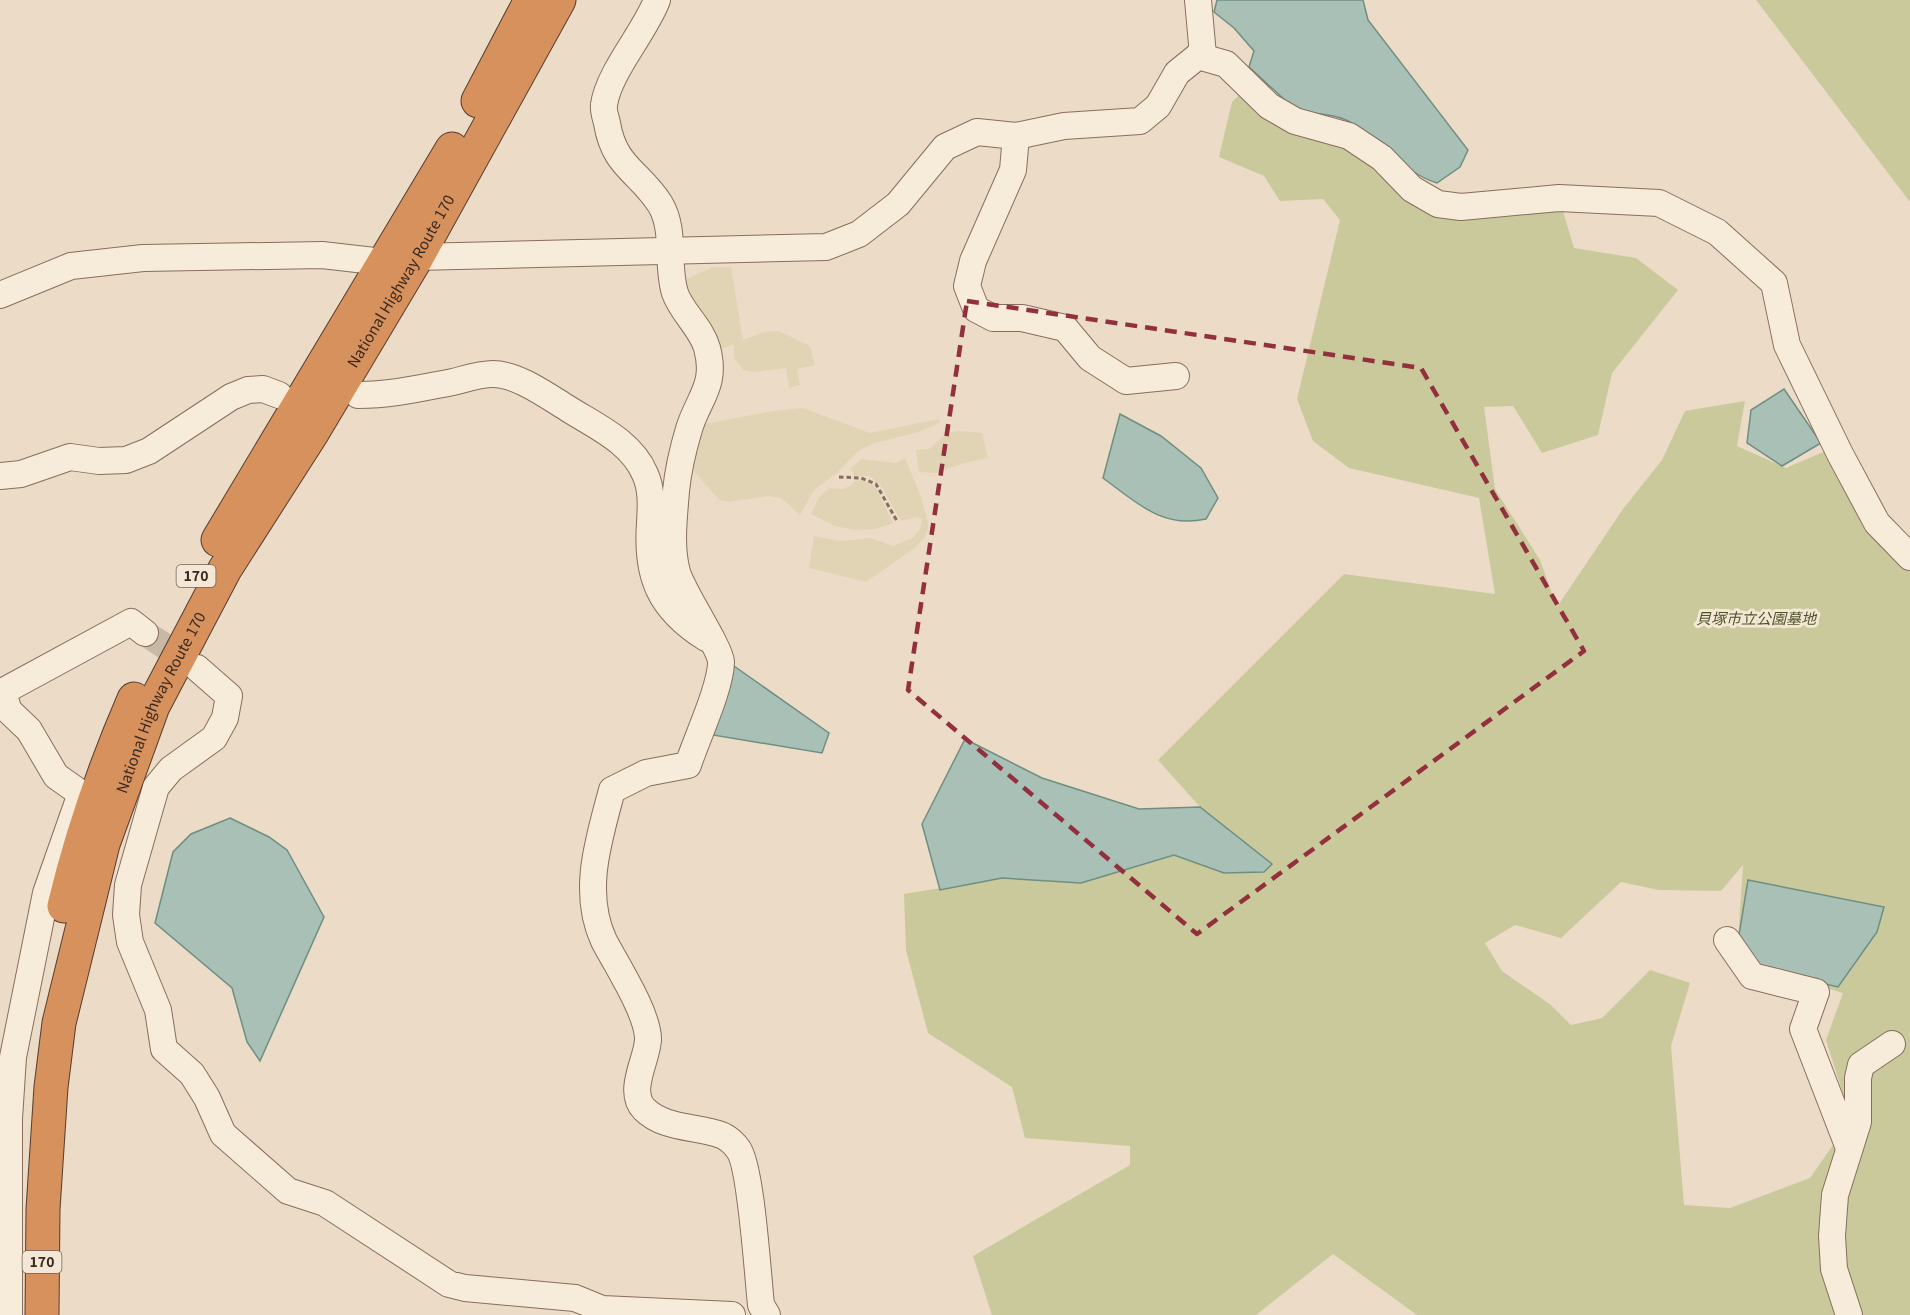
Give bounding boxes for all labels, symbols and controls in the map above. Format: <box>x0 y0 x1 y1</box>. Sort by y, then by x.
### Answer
street label: National Highway Route 170 <box>341 190 458 371</box>
road number: 170 <box>176 565 216 587</box>
park label: 貝塚市立公園墓地 <box>1696 607 1818 628</box>
street label: National Highway Route 170 <box>110 608 210 796</box>
road number: 170 <box>22 1251 62 1273</box>

